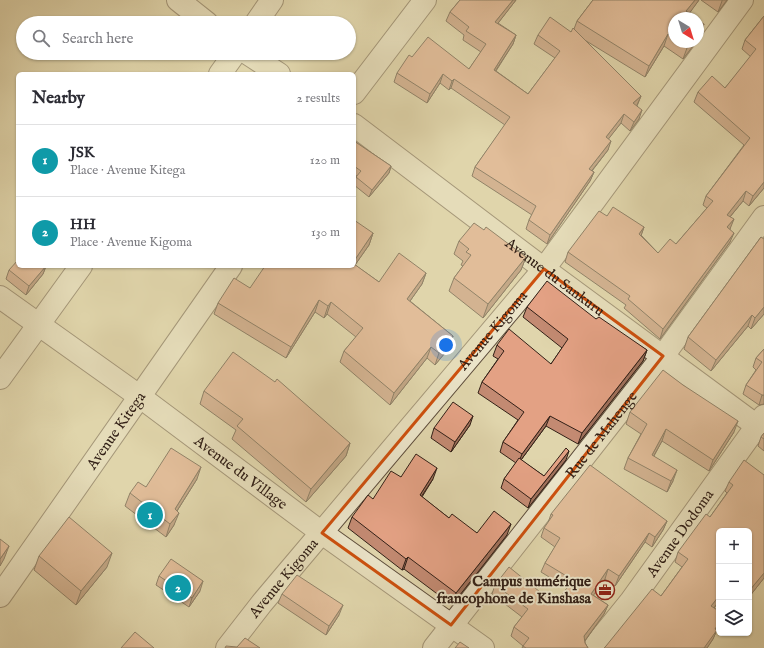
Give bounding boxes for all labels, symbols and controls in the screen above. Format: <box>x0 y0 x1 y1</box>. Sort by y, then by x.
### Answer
north arrow <box>668 12 704 48</box>
search box <box>16 16 356 60</box>
icon: search <box>30 27 52 49</box>
text: Search here <box>62 29 133 48</box>
text: Nearby <box>32 88 85 109</box>
text: 2 results <box>296 90 340 107</box>
text: JSK <box>70 143 95 162</box>
text: 1 <box>43 152 47 169</box>
text: 120 m <box>310 152 340 169</box>
text: Place · Avenue Kitega <box>70 162 185 179</box>
text: HH <box>70 215 96 234</box>
text: 2 <box>42 224 48 241</box>
text: 130 m <box>311 224 340 241</box>
street label: Avenue du Sankuru <box>500 233 609 321</box>
text: Place · Avenue Kigoma <box>70 234 192 251</box>
street label: Avenue Kigoma <box>453 286 532 375</box>
your location <box>436 335 456 355</box>
street label: Rue de Mahenge <box>561 387 642 483</box>
street label: Avenue Kitega <box>82 388 150 474</box>
street label: Avenue du Village <box>189 431 291 514</box>
street label: Avenue Dodoma <box>642 485 718 582</box>
pin: 1 <box>137 500 163 530</box>
map controls <box>716 528 752 636</box>
button: + <box>716 528 752 564</box>
street label: Avenue Kigoma <box>244 534 323 623</box>
button: − <box>716 564 752 600</box>
place label: Campus numérique francophone de Kinshasa <box>436 572 592 608</box>
pin: 2 <box>165 573 191 603</box>
office icon: Campus numérique francophone de Kinshasa <box>594 579 616 601</box>
button: layers <box>716 600 752 636</box>

